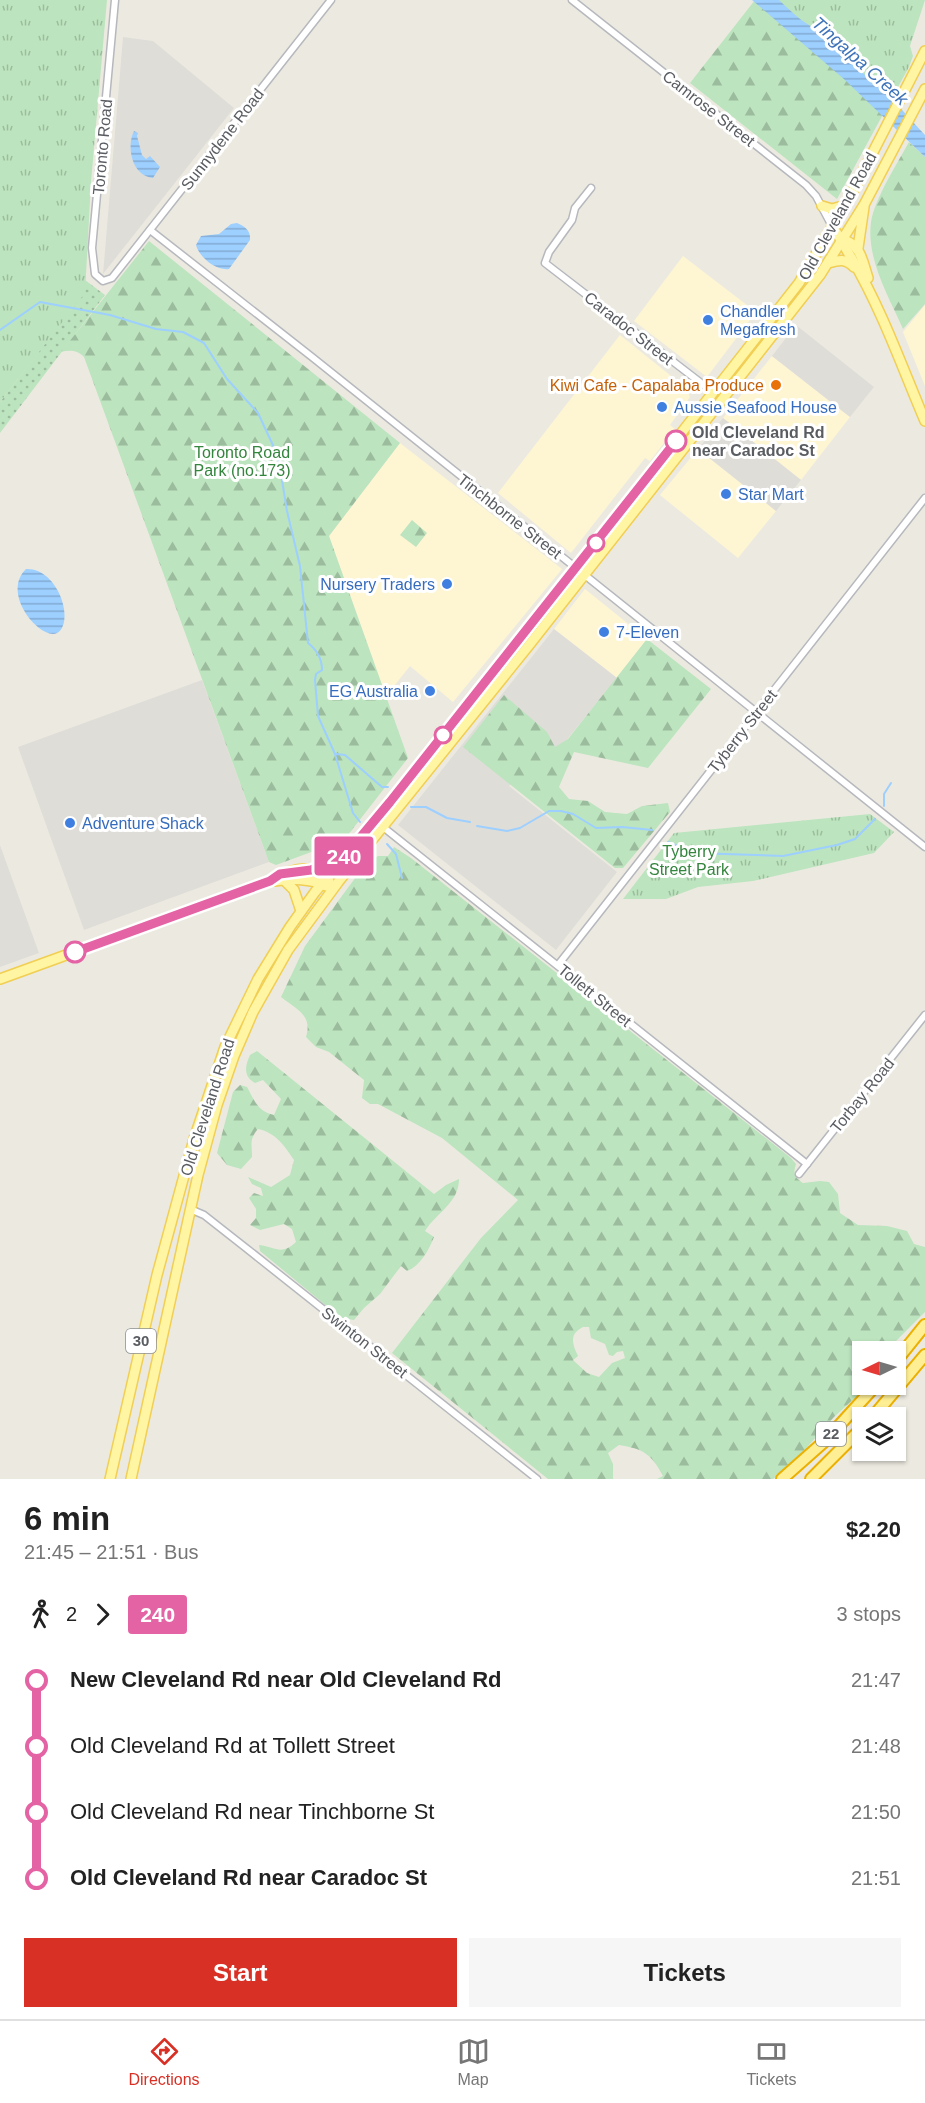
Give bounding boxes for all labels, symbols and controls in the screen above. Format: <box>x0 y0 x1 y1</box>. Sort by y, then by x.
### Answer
water label: Tingalpa Creek <box>808 13 913 110</box>
street label: Camrose Street <box>659 67 759 150</box>
street label: Sunnydene Road <box>178 85 267 193</box>
street label: Toronto Road <box>90 98 115 196</box>
street label: Old Cleveland Road <box>795 149 880 283</box>
street label: Caradoc Street <box>581 289 677 369</box>
place label: Chandler Megafresh <box>720 303 796 338</box>
marker: Chandler Megafresh <box>701 313 715 327</box>
place label: Kiwi Cafe - Capalaba Produce <box>550 377 764 394</box>
marker: Kiwi Cafe - Capalaba Produce <box>769 378 783 392</box>
place label: Aussie Seafood House <box>674 399 837 416</box>
marker: Aussie Seafood House <box>655 400 669 414</box>
place label: Old Cleveland Rd near Caradoc St <box>692 424 824 459</box>
marker: Old Cleveland Rd near Caradoc St <box>665 430 687 452</box>
park label: Toronto Road Park (no.173) <box>194 444 290 479</box>
street label: Tinchborne Street <box>455 471 565 562</box>
place label: Star Mart <box>738 486 804 503</box>
marker: Star Mart <box>719 487 733 501</box>
unlabelled marker <box>587 534 605 552</box>
place label: Nursery Traders <box>320 576 435 593</box>
marker: Nursery Traders <box>440 577 454 591</box>
place label: 7-Eleven <box>616 624 679 641</box>
marker: 7-Eleven <box>597 625 611 639</box>
place label: EG Australia <box>329 683 418 700</box>
marker: EG Australia <box>423 684 437 698</box>
street label: Tyberry Street <box>705 686 780 776</box>
unlabelled marker <box>434 726 452 744</box>
place label: Adventure Shack <box>82 815 205 832</box>
marker: Adventure Shack <box>63 816 77 830</box>
line badge: 240 <box>310 836 379 876</box>
park label: Tyberry Street Park <box>649 843 730 878</box>
text: 240 <box>326 845 362 868</box>
unlabelled marker <box>64 941 86 963</box>
street label: Tollett Street <box>555 961 635 1030</box>
street label: Old Cleveland Road <box>177 1036 238 1178</box>
street label: Torbay Road <box>827 1055 898 1136</box>
street label: Swinton Street <box>318 1304 411 1381</box>
road number: 30 <box>126 1329 156 1353</box>
north arrow <box>852 1341 906 1395</box>
map controls <box>852 1341 906 1461</box>
button: layers <box>852 1407 906 1461</box>
road number: 22 <box>816 1422 846 1446</box>
text: 6 min <box>24 1500 110 1537</box>
text: $2.20 <box>846 1517 901 1542</box>
text: 21:45 – 21:51 · Bus <box>24 1541 199 1563</box>
icon: walk <box>24 1598 57 1631</box>
icon: forward <box>86 1598 119 1631</box>
text: 2 <box>66 1603 77 1625</box>
text: 240 <box>140 1603 175 1626</box>
text: 3 stops <box>837 1603 901 1625</box>
text: New Cleveland Rd near Old Cleveland Rd <box>70 1667 502 1692</box>
text: 21:47 <box>851 1669 901 1691</box>
text: Old Cleveland Rd at Tollett Street <box>70 1733 395 1758</box>
text: 21:48 <box>851 1735 901 1757</box>
text: Old Cleveland Rd near Tinchborne St <box>70 1799 434 1824</box>
text: 21:50 <box>851 1801 901 1823</box>
text: Old Cleveland Rd near Caradoc St <box>70 1865 427 1890</box>
text: 21:51 <box>851 1867 901 1889</box>
button: Start <box>24 1938 457 2007</box>
button: Tickets <box>469 1938 901 2007</box>
tab: Directions <box>128 2035 200 2089</box>
tab: Map <box>457 2035 490 2089</box>
tab: Tickets <box>746 2035 797 2089</box>

